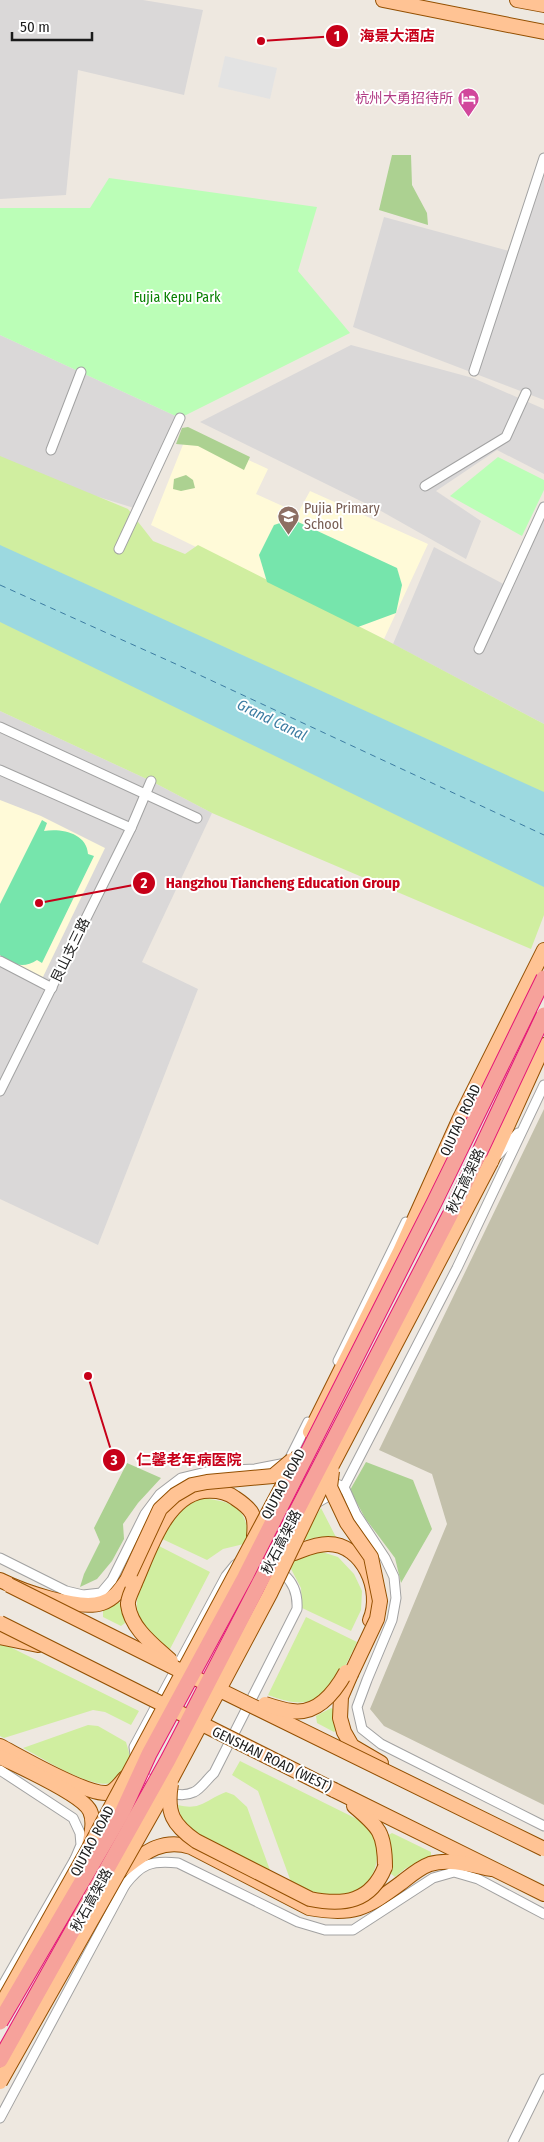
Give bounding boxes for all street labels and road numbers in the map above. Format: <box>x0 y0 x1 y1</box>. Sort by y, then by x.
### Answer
street label: 艮山支三路 <box>47 915 93 985</box>
street label: QIUTAO ROAD <box>436 1082 485 1159</box>
street label: 秋石高架路 <box>443 1146 488 1217</box>
street label: QIUTAO ROAD <box>258 1446 309 1522</box>
street label: 秋石高架路 <box>258 1507 305 1577</box>
street label: GENSHAN ROAD (WEST) <box>209 1723 334 1796</box>
street label: QIUTAO ROAD <box>67 1803 118 1879</box>
street label: 秋石高架路 <box>67 1866 116 1935</box>

